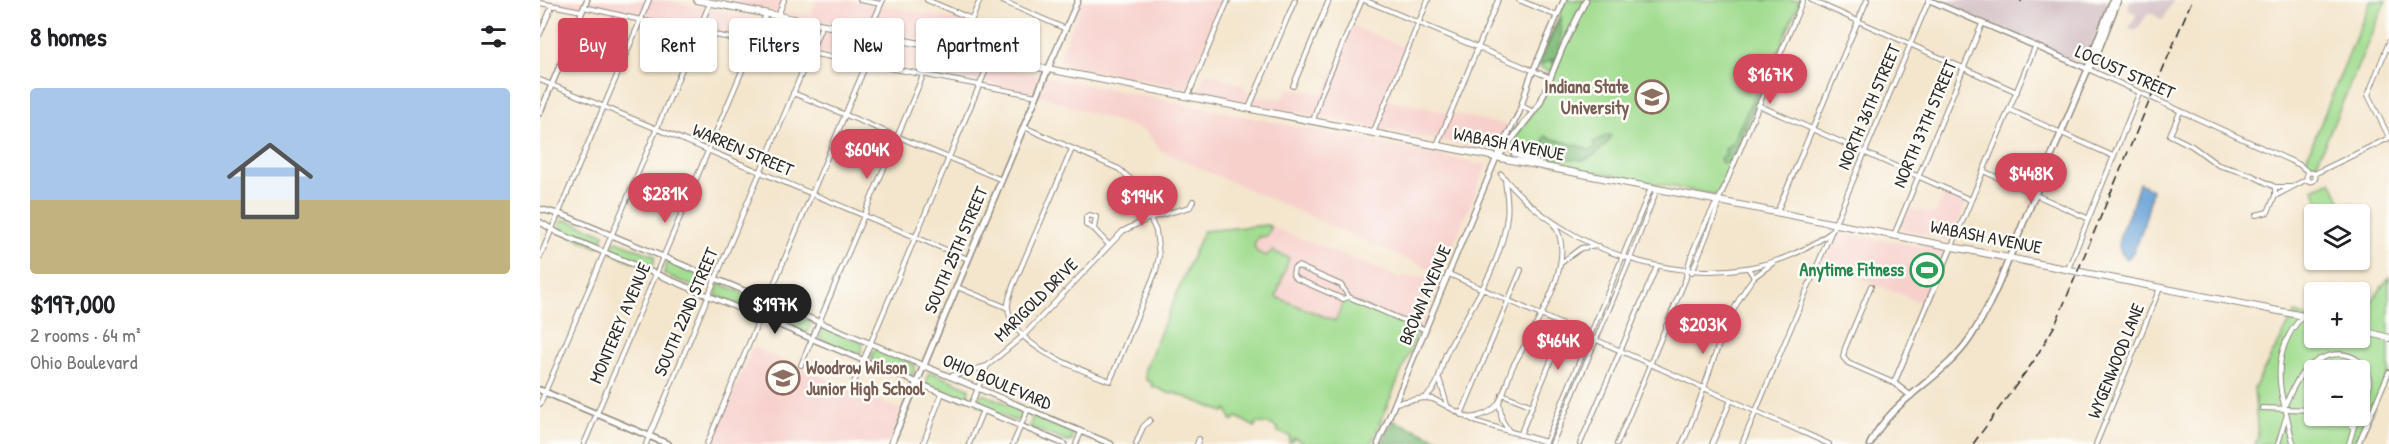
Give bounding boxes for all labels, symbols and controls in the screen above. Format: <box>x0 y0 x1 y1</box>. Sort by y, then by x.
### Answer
chip: Buy <box>558 18 628 72</box>
chip: Rent <box>640 18 717 72</box>
chip: Filters <box>729 18 820 72</box>
chip: New <box>832 18 904 72</box>
chip: Apartment <box>916 18 1040 72</box>
text: 8 homes <box>30 19 107 54</box>
icon: filters <box>477 20 510 53</box>
street label: LOCUST STREET <box>2071 38 2179 105</box>
street label: NORTH 36TH STREET <box>1831 40 1906 173</box>
pin: $167K <box>1728 54 1812 105</box>
street label: NORTH 37TH STREET <box>1886 56 1963 191</box>
text: $167K <box>1747 60 1793 87</box>
place label: Indiana State University <box>1544 74 1630 121</box>
school or university icon: Indiana State University <box>1634 79 1670 115</box>
street label: WARREN STREET <box>689 117 798 182</box>
street label: WABASH AVENUE <box>1451 120 1567 167</box>
icon: home <box>216 127 324 235</box>
pin: $604K <box>825 129 909 180</box>
text: $604K <box>844 135 890 162</box>
pin: $448K <box>1989 153 2073 204</box>
text: $448K <box>2009 159 2053 186</box>
pin: $281K <box>623 173 707 224</box>
pin: $194K <box>1100 176 1184 227</box>
text: $281K <box>642 179 688 206</box>
street label: SOUTH 25TH STREET <box>918 182 994 317</box>
text: $194K <box>1121 182 1163 209</box>
map controls <box>2304 204 2370 426</box>
button: layers <box>2304 204 2370 270</box>
street label: WABASH AVENUE <box>1928 213 2044 260</box>
street label: BROWN AVENUE <box>1392 241 1457 349</box>
street label: SOUTH 22ND STREET <box>647 243 724 380</box>
street label: MARIGOLD DRIVE <box>988 252 1083 347</box>
sports icon: Anytime Fitness <box>1909 252 1945 288</box>
place label: Anytime Fitness <box>1800 257 1904 283</box>
street label: MONTEREY AVENUE <box>583 258 656 387</box>
button: + <box>2304 282 2370 348</box>
pin: $197K <box>733 284 817 335</box>
text: $197,000 <box>30 286 115 321</box>
text: $197K <box>752 290 798 317</box>
street label: WYGENWOOD LANE <box>2081 300 2150 422</box>
pin: $203K <box>1661 304 1745 355</box>
text: $203K <box>1679 310 1727 337</box>
pin: $464K <box>1516 320 1600 371</box>
text: 2 rooms · 64 m² <box>30 321 141 348</box>
text: $464K <box>1536 326 1580 353</box>
street label: OHIO BOULEVARD <box>939 347 1056 416</box>
text: Ohio Boulevard <box>30 348 137 375</box>
place label: Woodrow Wilson Junior High School <box>806 355 926 402</box>
school or university icon: Woodrow Wilson Junior High School <box>765 360 801 396</box>
button: − <box>2304 360 2370 426</box>

